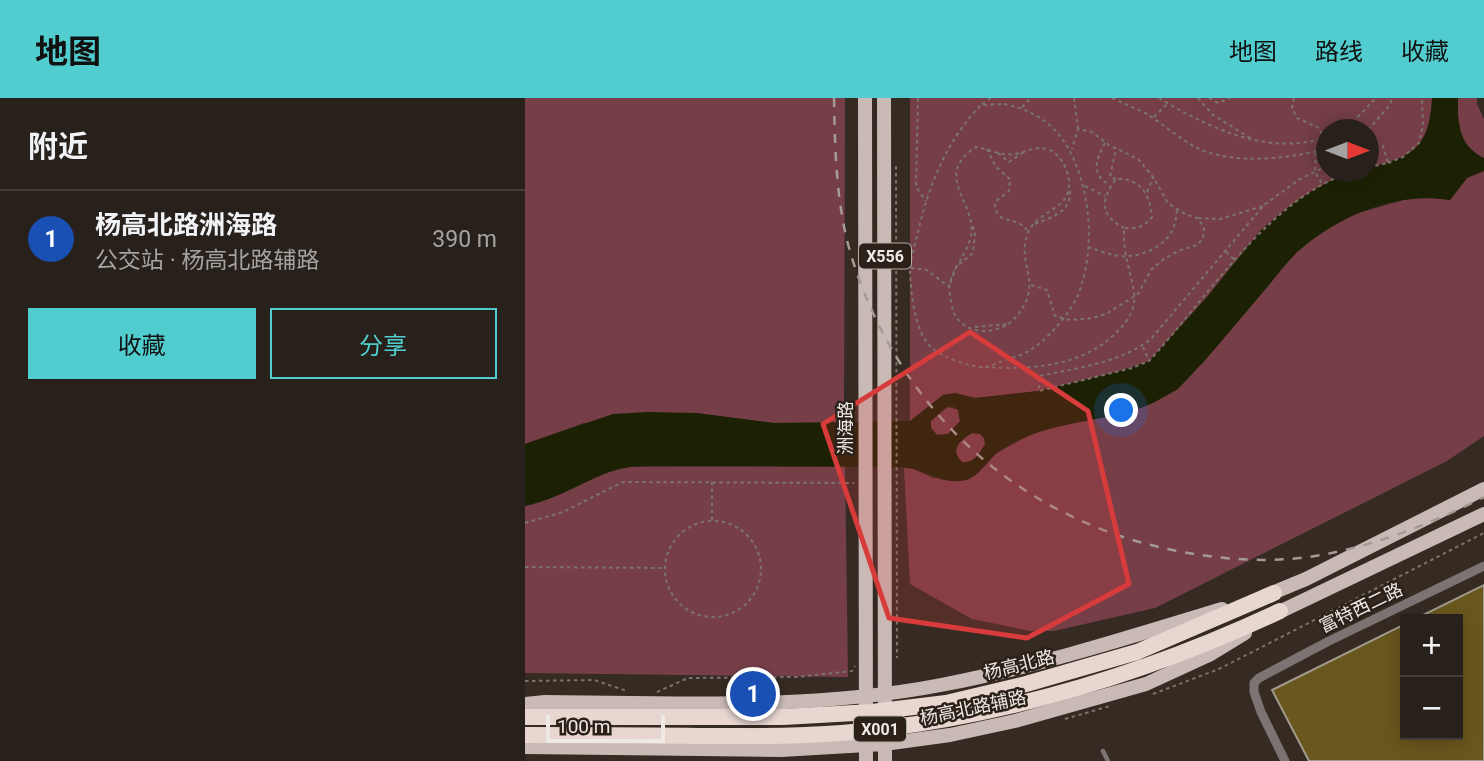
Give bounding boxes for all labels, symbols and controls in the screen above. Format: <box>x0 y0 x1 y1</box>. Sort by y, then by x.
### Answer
text: 地图 <box>35 32 101 71</box>
text: 地图 <box>1229 38 1277 66</box>
text: 路线 <box>1315 38 1363 66</box>
text: 收藏 <box>1401 38 1449 66</box>
north arrow <box>1316 119 1379 182</box>
text: 附近 <box>28 129 88 164</box>
text: 杨高北路洲海路 <box>95 210 277 240</box>
text: 1 <box>44 226 58 253</box>
text: 390 m <box>432 226 497 253</box>
road number: X556 <box>859 244 911 268</box>
text: 公交站 · 杨高北路辅路 <box>95 247 319 274</box>
button: 收藏 <box>28 308 256 379</box>
button: 分享 <box>270 308 497 379</box>
your location <box>1104 393 1138 427</box>
street label: 洲海路 <box>835 401 856 455</box>
street label: 富特西二路 <box>1316 578 1406 637</box>
map controls <box>1400 614 1463 740</box>
button: + <box>1400 614 1463 677</box>
street label: 杨高北路 <box>981 646 1056 683</box>
pin: 1 <box>730 668 776 720</box>
button: − <box>1400 677 1463 740</box>
street label: 杨高北路辅路 <box>918 686 1028 729</box>
scale bar <box>546 712 665 744</box>
text: 100 m <box>557 715 610 738</box>
road number: X001 <box>854 716 906 742</box>

